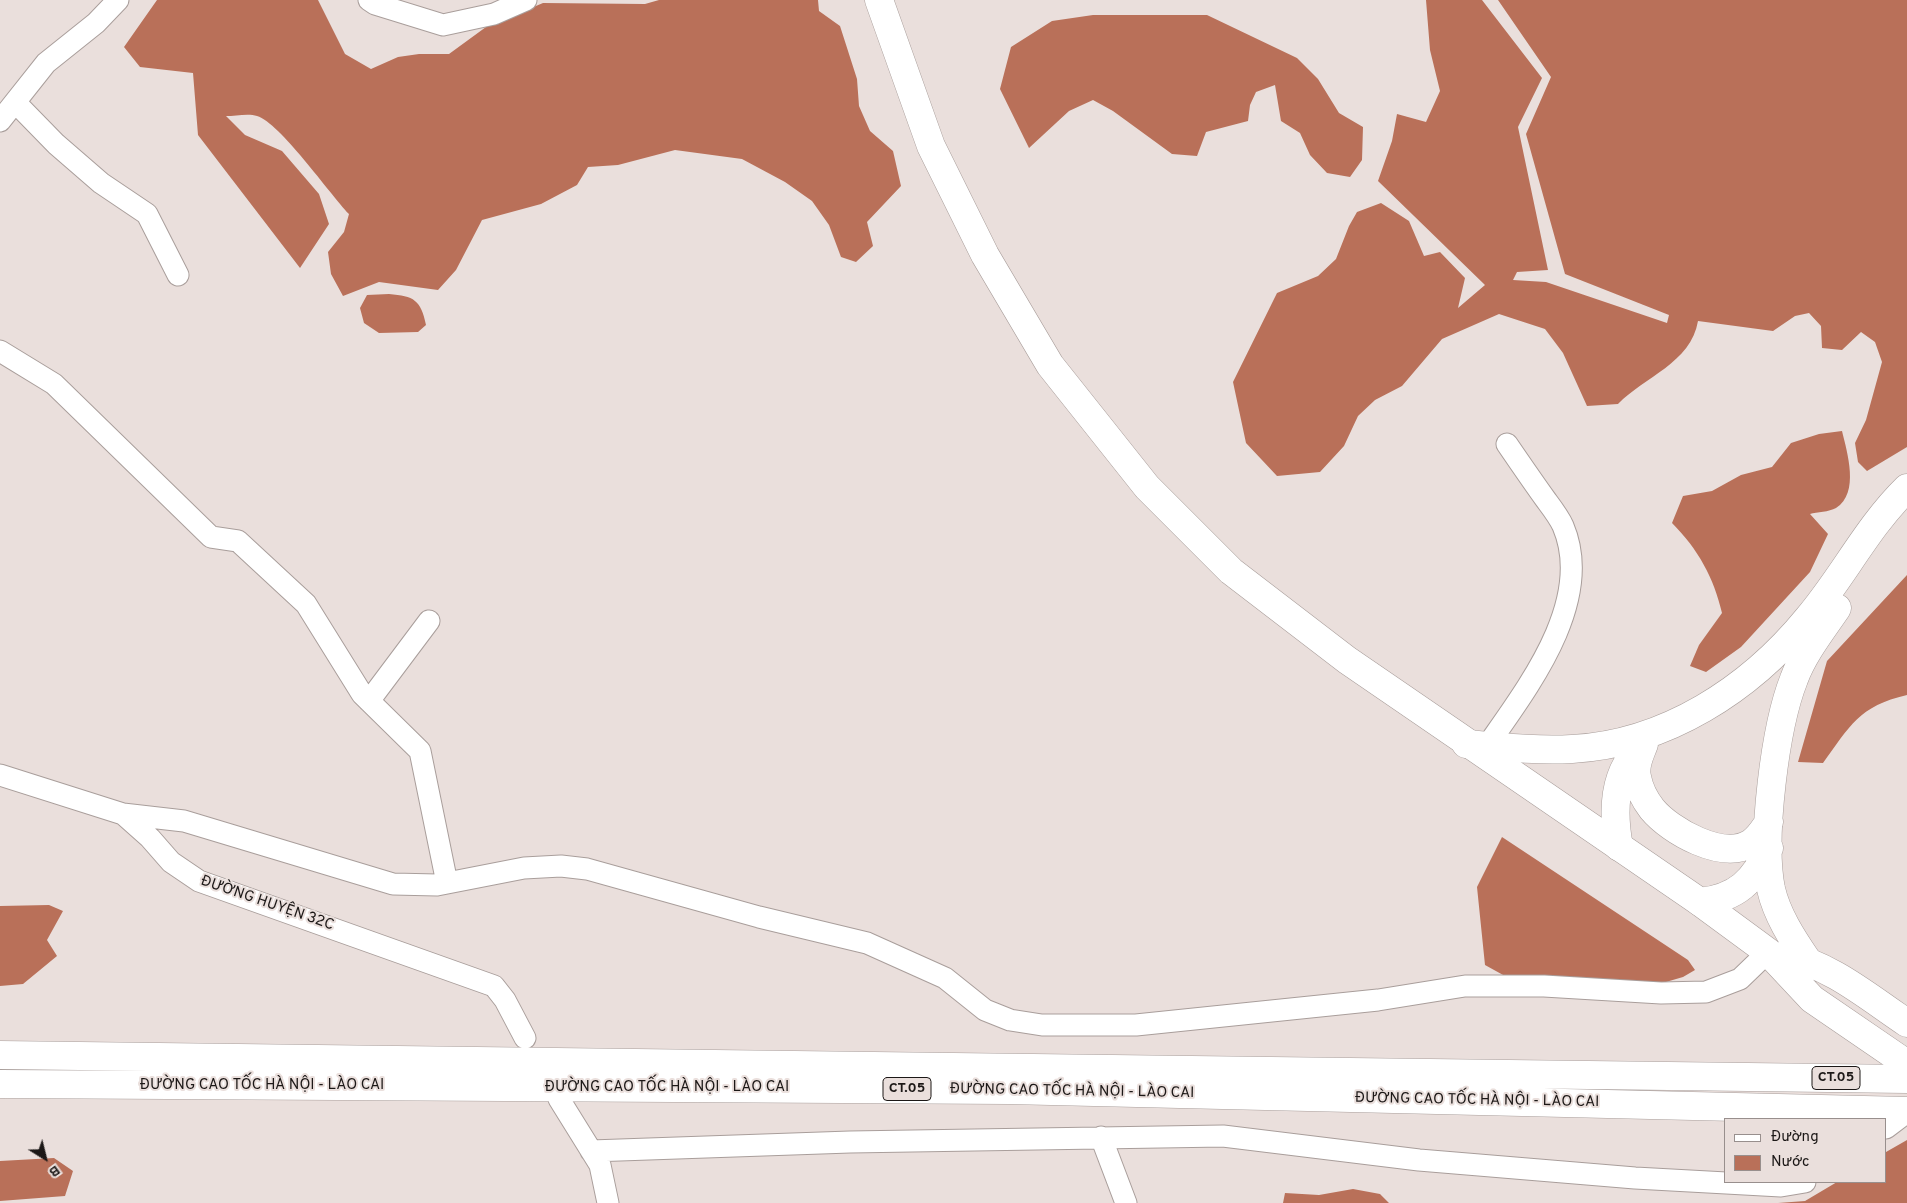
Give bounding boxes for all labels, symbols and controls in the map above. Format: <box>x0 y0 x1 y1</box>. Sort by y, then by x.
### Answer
street label: ĐƯỜNG HUYỆN 32C <box>198 873 336 935</box>
road number: CT.05 <box>1812 1066 1860 1090</box>
street label: ĐƯỜNG CAO TỐC HÀ NỘI - LÀO CAI <box>140 1077 384 1095</box>
road number: CT.05 <box>883 1078 931 1100</box>
street label: ĐƯỜNG CAO TỐC HÀ NỘI - LÀO CAI <box>545 1079 789 1097</box>
street label: ĐƯỜNG CAO TỐC HÀ NỘI - LÀO CAI <box>950 1081 1194 1103</box>
street label: ĐƯỜNG CAO TỐC HÀ NỘI - LÀO CAI <box>1355 1090 1599 1112</box>
legend <box>1724 1118 1887 1183</box>
text: Đường <box>1771 1128 1819 1147</box>
north arrow <box>20 1133 70 1183</box>
text: Nước <box>1771 1153 1810 1172</box>
text: B <box>45 1161 63 1180</box>

